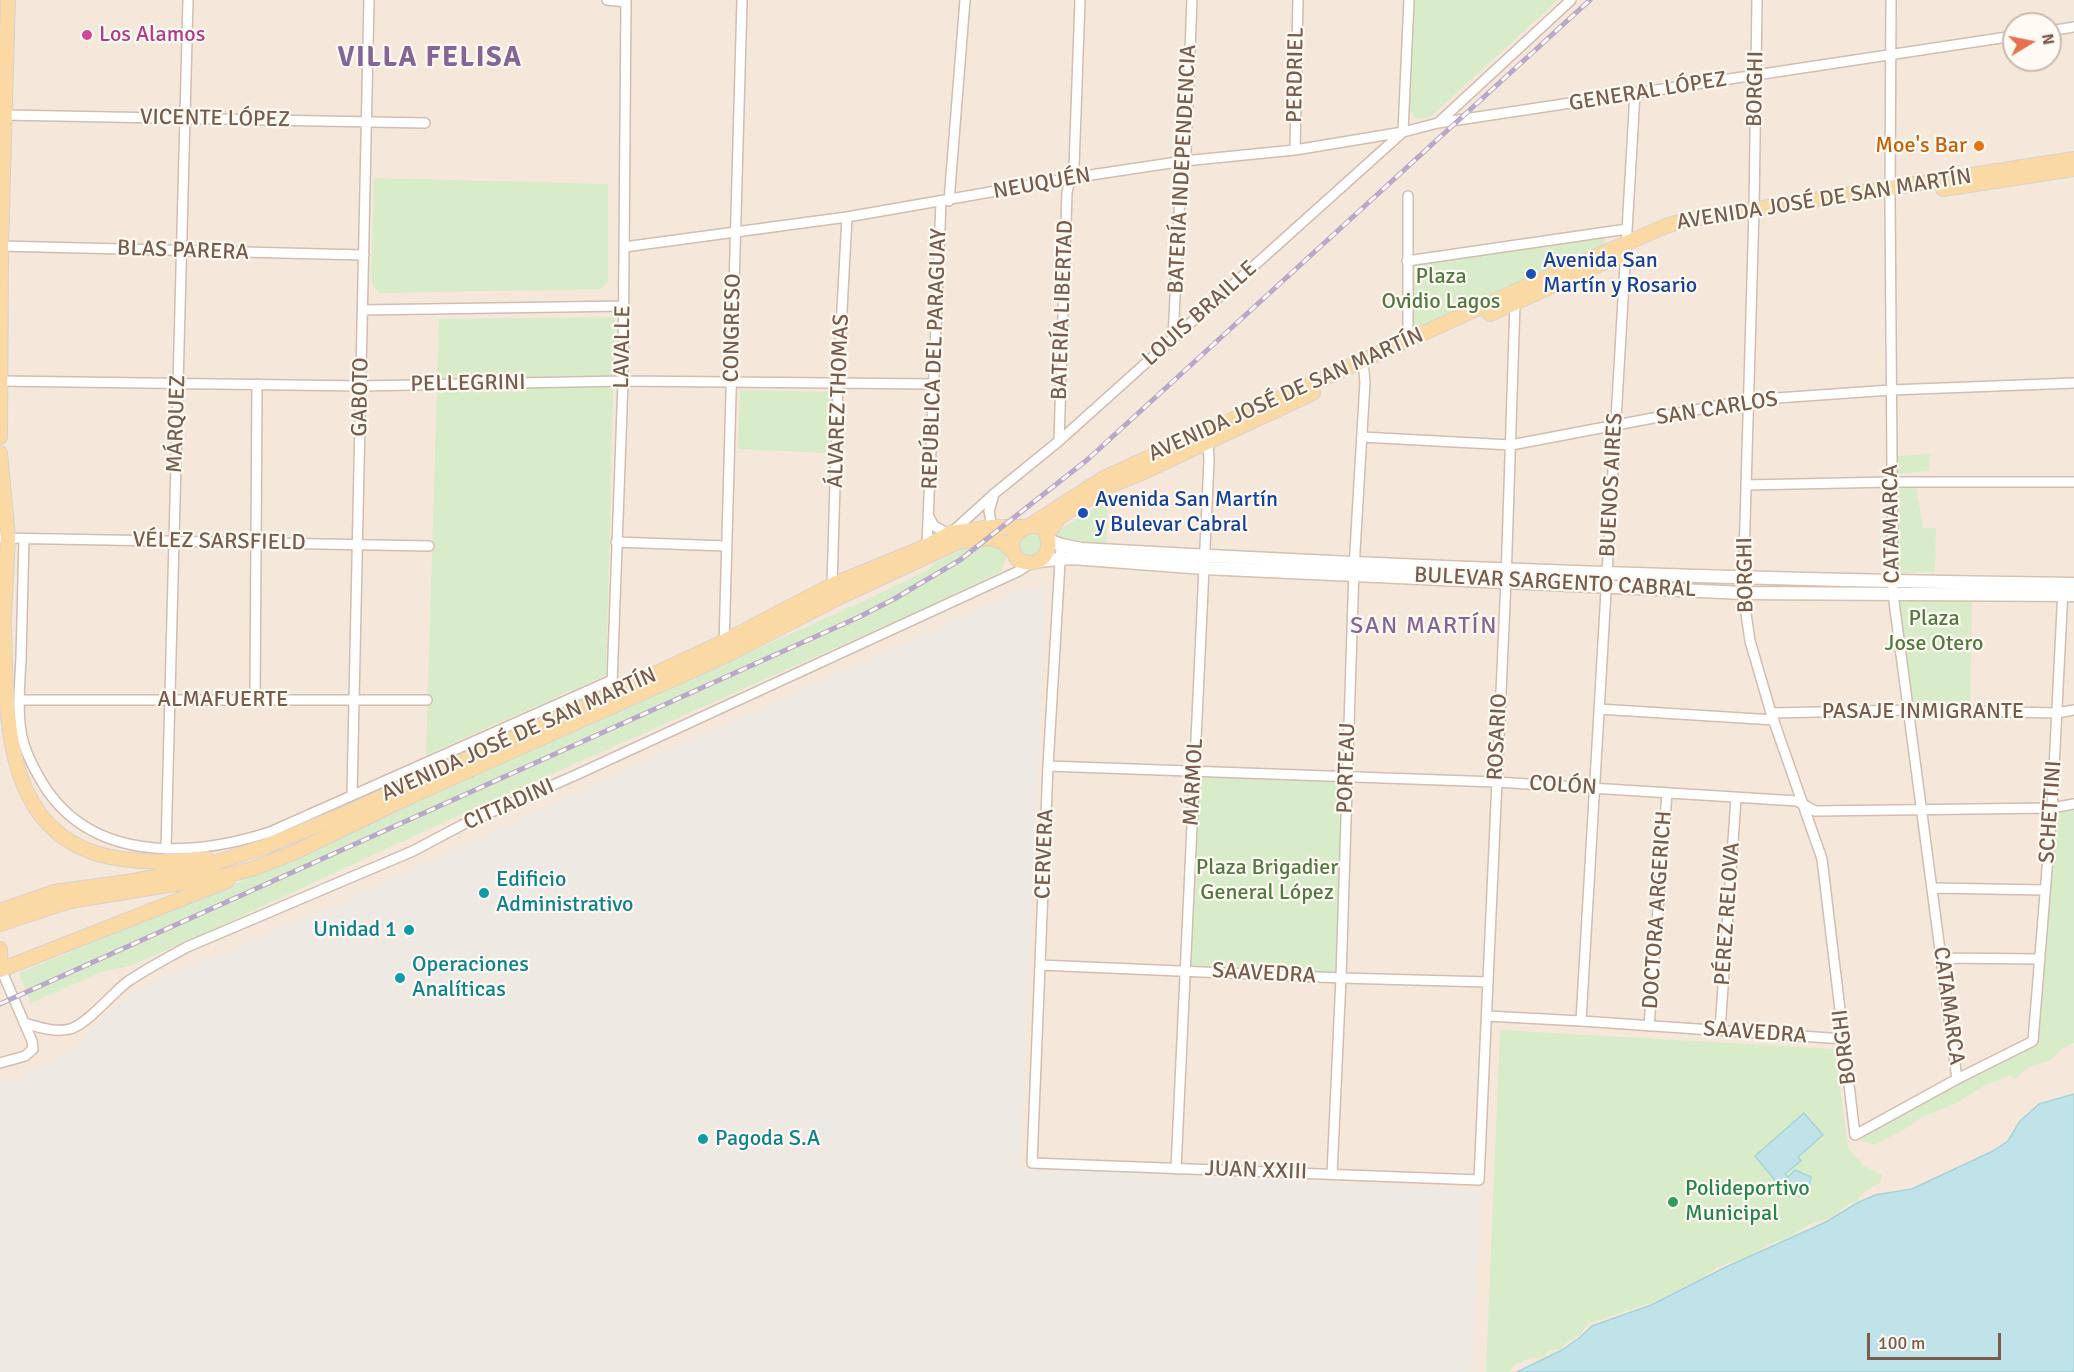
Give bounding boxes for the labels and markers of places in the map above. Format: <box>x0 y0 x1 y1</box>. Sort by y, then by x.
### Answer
place label: Los Alamos <box>99 22 205 48</box>
marker: Los Alamos <box>80 28 94 42</box>
place label: Moe's Bar <box>1875 133 1967 159</box>
marker: Moe's Bar <box>1972 139 1986 153</box>
place label: Avenida San Martín y Rosario <box>1543 248 1697 300</box>
marker: Avenida San Martín y Rosario <box>1524 267 1538 281</box>
place label: Avenida San Martín y Bulevar Cabral <box>1095 487 1278 538</box>
marker: Avenida San Martín y Bulevar Cabral <box>1076 506 1090 520</box>
place label: Edificio Administrativo <box>496 867 633 918</box>
marker: Edificio Administrativo <box>477 886 491 900</box>
place label: Unidad 1 <box>313 917 397 943</box>
marker: Unidad 1 <box>402 923 416 937</box>
place label: Operaciones Analíticas <box>412 952 529 1004</box>
marker: Operaciones Analíticas <box>393 971 407 985</box>
place label: Pagoda S.A <box>715 1126 820 1152</box>
marker: Pagoda S.A <box>696 1132 710 1146</box>
place label: Polideportivo Municipal <box>1685 1176 1810 1228</box>
marker: Polideportivo Municipal <box>1666 1195 1680 1209</box>

